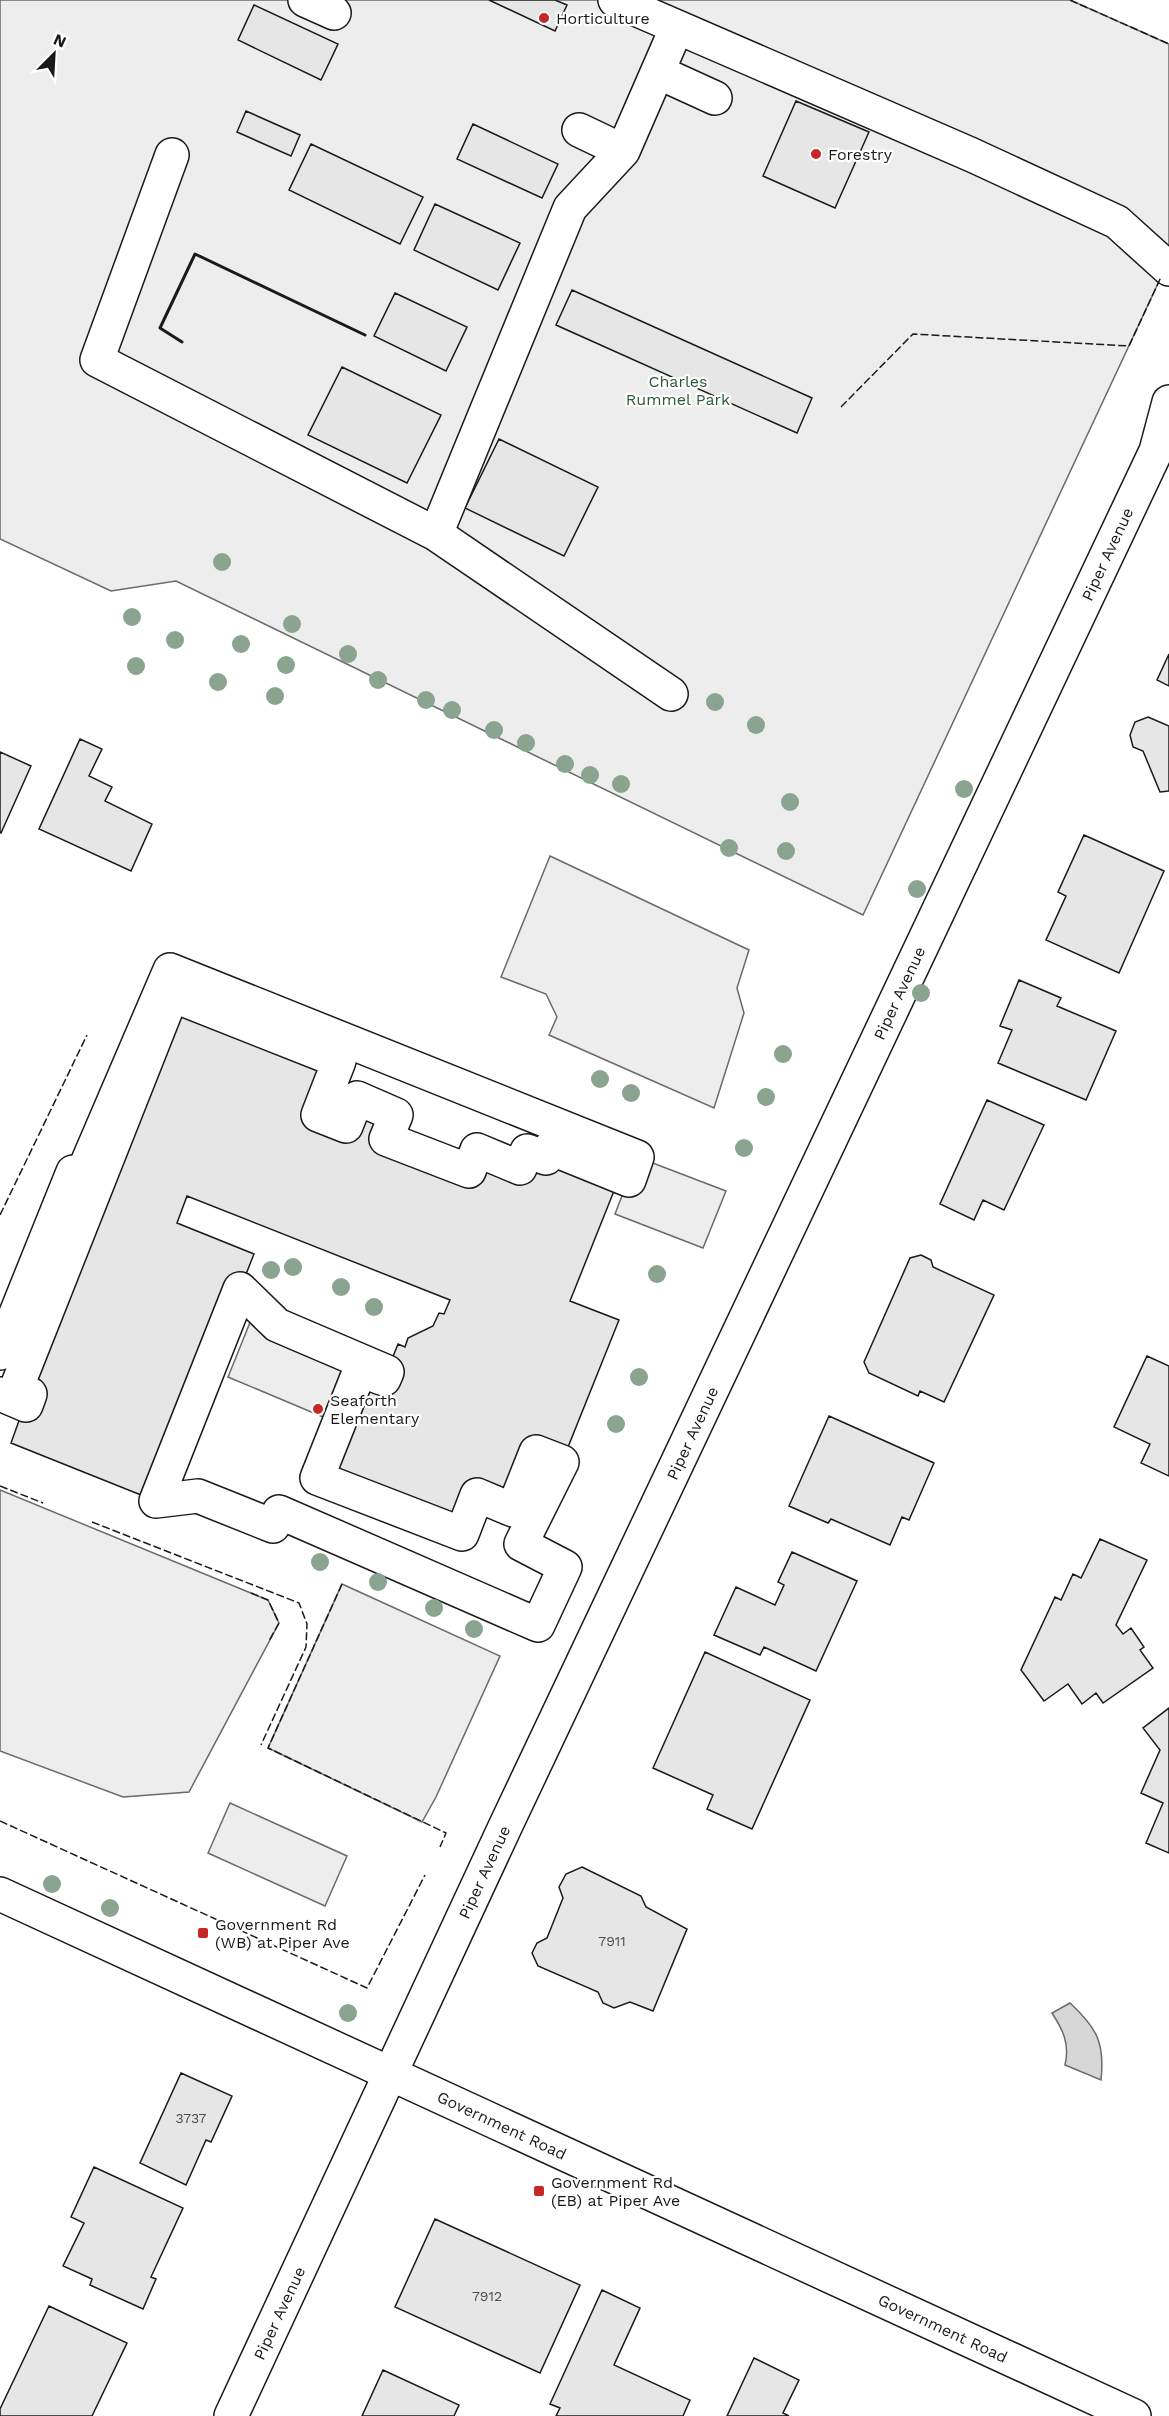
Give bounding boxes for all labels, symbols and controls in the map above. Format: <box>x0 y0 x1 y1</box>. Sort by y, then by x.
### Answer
place label: Horticulture <box>556 9 650 28</box>
marker: Horticulture <box>537 11 551 25</box>
north arrow <box>24 24 84 84</box>
text: N <box>51 30 69 52</box>
place label: Forestry <box>828 145 893 164</box>
marker: Forestry <box>809 147 823 161</box>
park label: Charles Rummel Park <box>626 372 730 409</box>
street label: Piper Avenue <box>1078 504 1137 604</box>
street label: Piper Avenue <box>870 943 929 1043</box>
street label: Piper Avenue <box>663 1383 722 1483</box>
place label: Seaforth Elementary <box>330 1391 420 1428</box>
marker: Seaforth Elementary <box>311 1402 325 1416</box>
street label: Piper Avenue <box>455 1822 514 1922</box>
place label: Government Rd (WB) at Piper Ave <box>215 1915 350 1952</box>
marker: Government Rd (WB) at Piper Ave <box>196 1926 210 1940</box>
house number: 7911 <box>598 1933 626 1949</box>
street label: Government Road <box>434 2087 570 2164</box>
house number: 3737 <box>176 2110 207 2126</box>
place label: Government Rd (EB) at Piper Ave <box>551 2173 680 2210</box>
marker: Government Rd (EB) at Piper Ave <box>532 2184 546 2198</box>
street label: Piper Avenue <box>250 2263 309 2363</box>
house number: 7912 <box>472 2288 502 2304</box>
street label: Government Road <box>875 2290 1011 2367</box>

